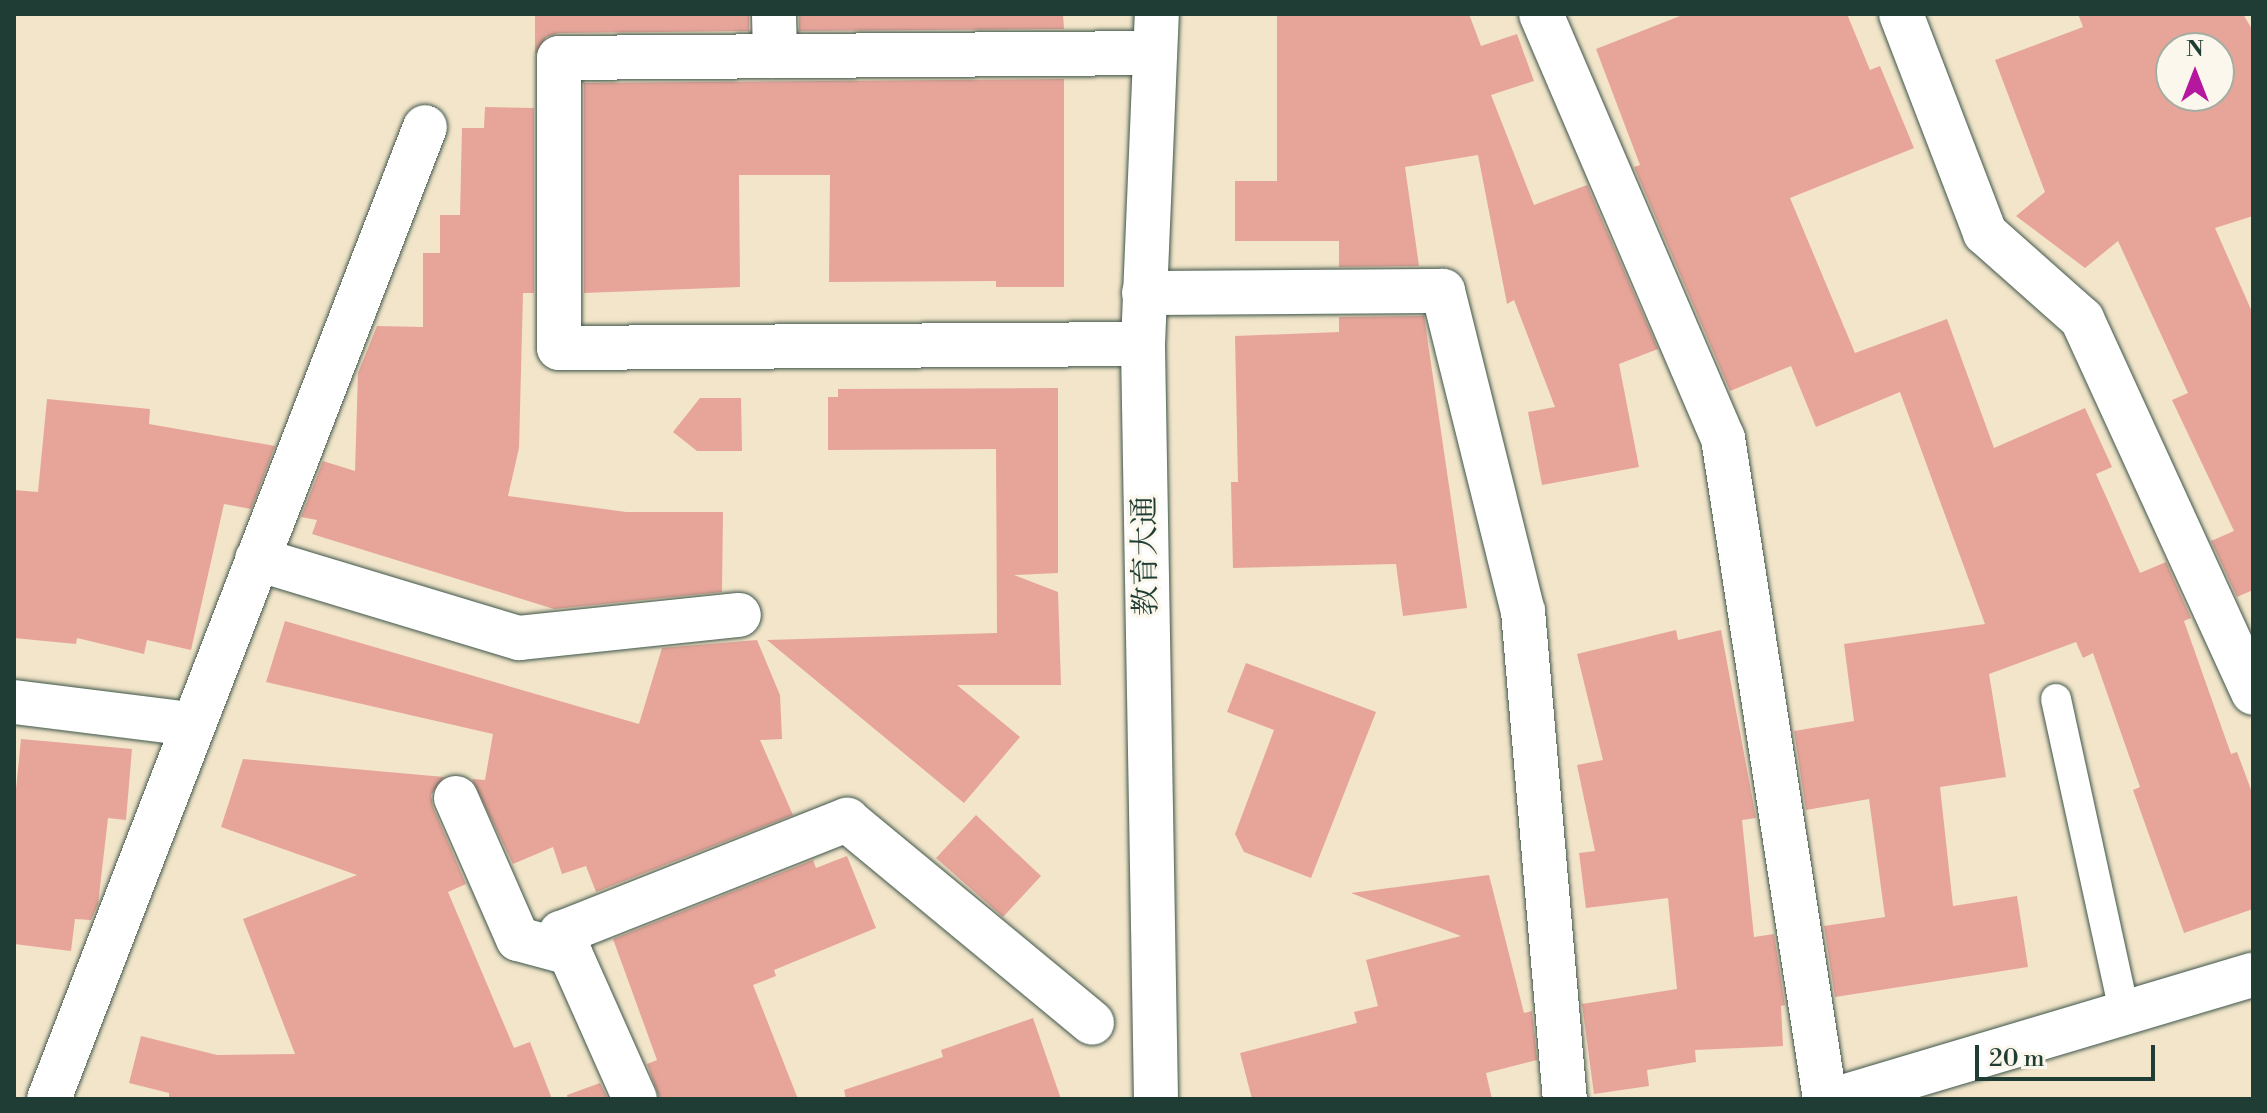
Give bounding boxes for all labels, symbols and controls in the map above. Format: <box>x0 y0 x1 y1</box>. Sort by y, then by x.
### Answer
north arrow <box>2155 32 2235 112</box>
text: N <box>2186 36 2204 63</box>
street label: 教育大通 <box>1127 496 1165 616</box>
scale bar <box>1979 1029 2159 1079</box>
text: 20 m <box>1989 1044 2045 1074</box>

